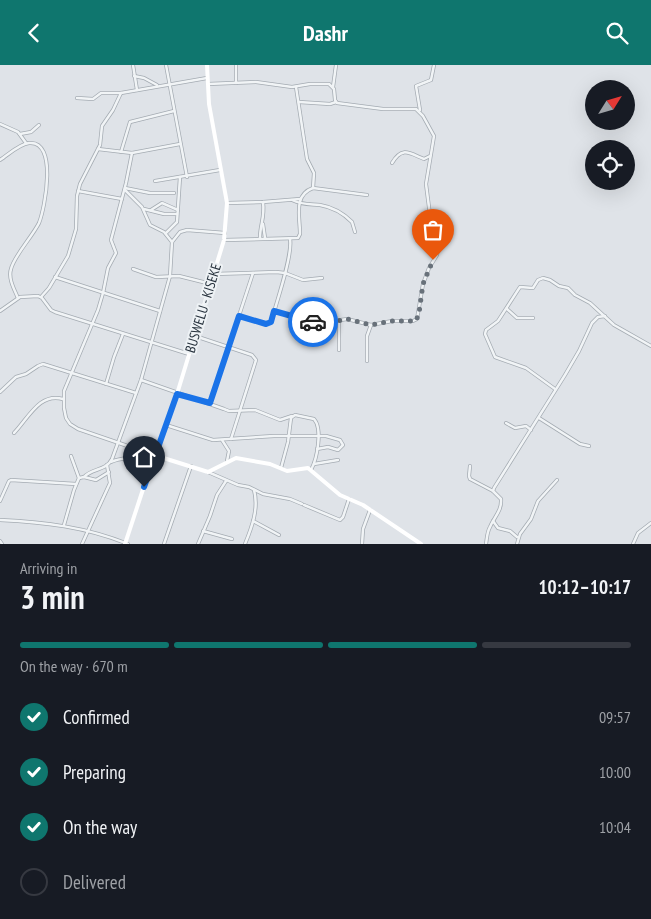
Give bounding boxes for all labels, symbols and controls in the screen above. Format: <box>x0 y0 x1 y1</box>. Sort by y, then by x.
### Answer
icon: back <box>20 19 48 47</box>
text: Dashr <box>303 19 348 47</box>
icon: search <box>603 19 631 47</box>
north arrow <box>585 80 635 130</box>
map controls <box>585 80 635 190</box>
button: locate <box>585 140 635 190</box>
pin <box>412 209 454 260</box>
icon: bag <box>419 216 447 244</box>
street label: BUSWELU - KISEKE <box>181 261 225 355</box>
courier <box>288 297 338 347</box>
icon: car <box>299 308 327 336</box>
pin <box>123 436 165 487</box>
icon: home <box>130 443 158 471</box>
text: Arriving in <box>20 558 77 578</box>
text: 10:12–10:17 <box>538 575 631 599</box>
text: 3 min <box>20 576 85 618</box>
text: On the way · 670 m <box>20 656 128 676</box>
icon: check <box>20 703 48 731</box>
text: Confirmed <box>63 705 130 729</box>
text: 09:57 <box>599 707 631 727</box>
icon: check <box>20 758 48 786</box>
text: Preparing <box>63 760 126 784</box>
text: 10:00 <box>599 762 631 782</box>
icon: check <box>20 813 48 841</box>
text: On the way <box>63 815 137 839</box>
text: 10:04 <box>599 817 631 837</box>
text: Delivered <box>63 870 126 894</box>

